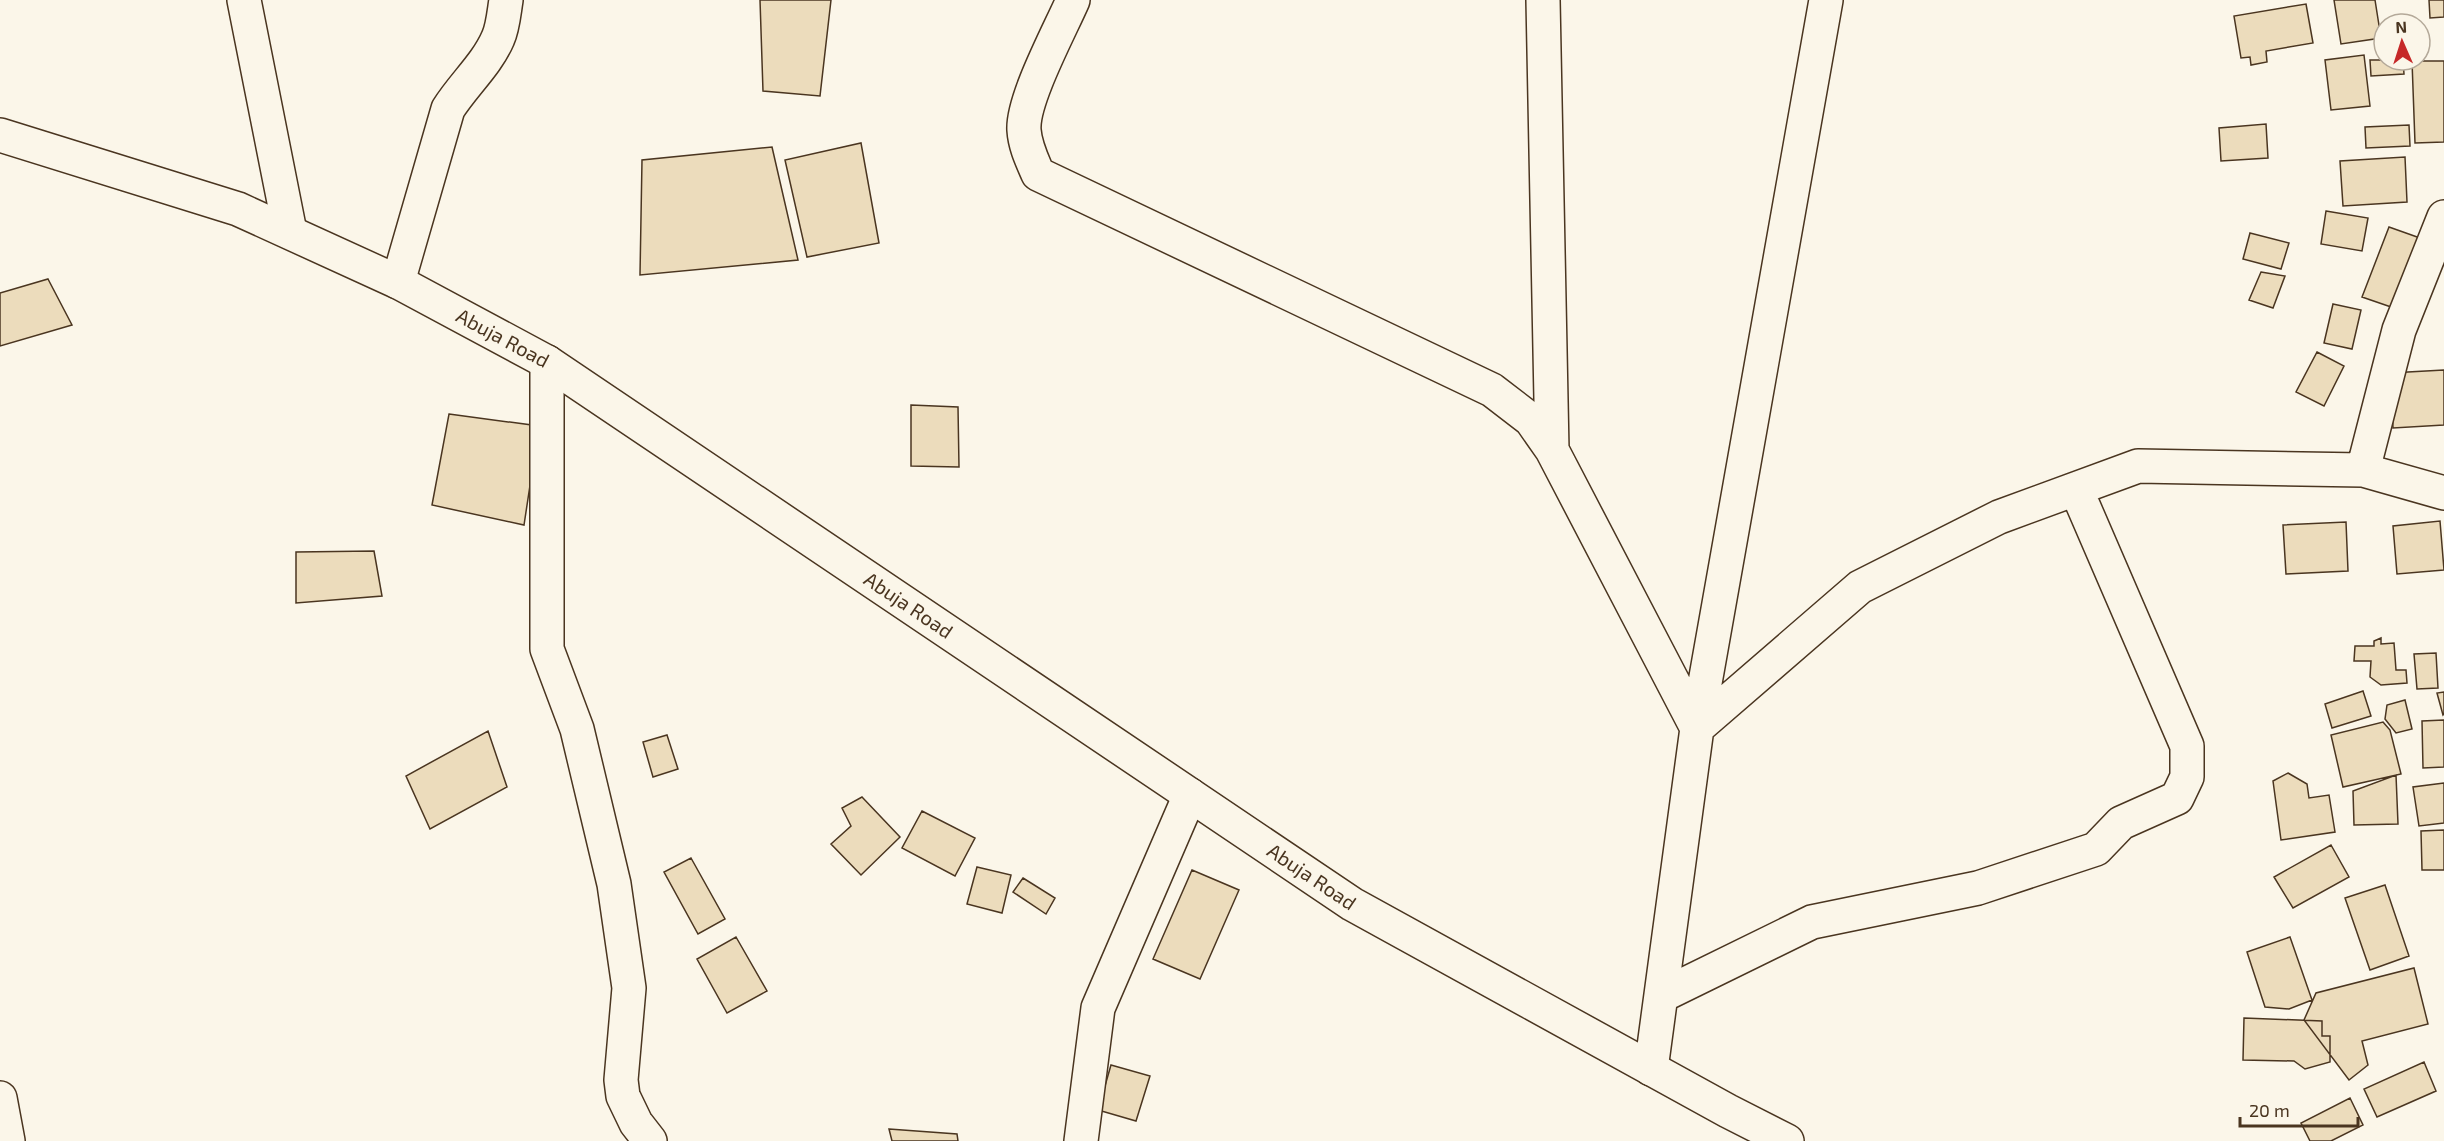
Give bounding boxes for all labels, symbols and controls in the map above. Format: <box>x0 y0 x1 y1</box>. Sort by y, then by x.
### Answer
north arrow <box>2372 12 2432 72</box>
text: N <box>2395 17 2407 36</box>
street label: Abuja Road <box>453 303 554 372</box>
street label: Abuja Road <box>860 566 958 643</box>
street label: Abuja Road <box>1263 838 1361 914</box>
scale bar <box>2240 1090 2358 1128</box>
text: 20 m <box>2249 1099 2290 1121</box>

